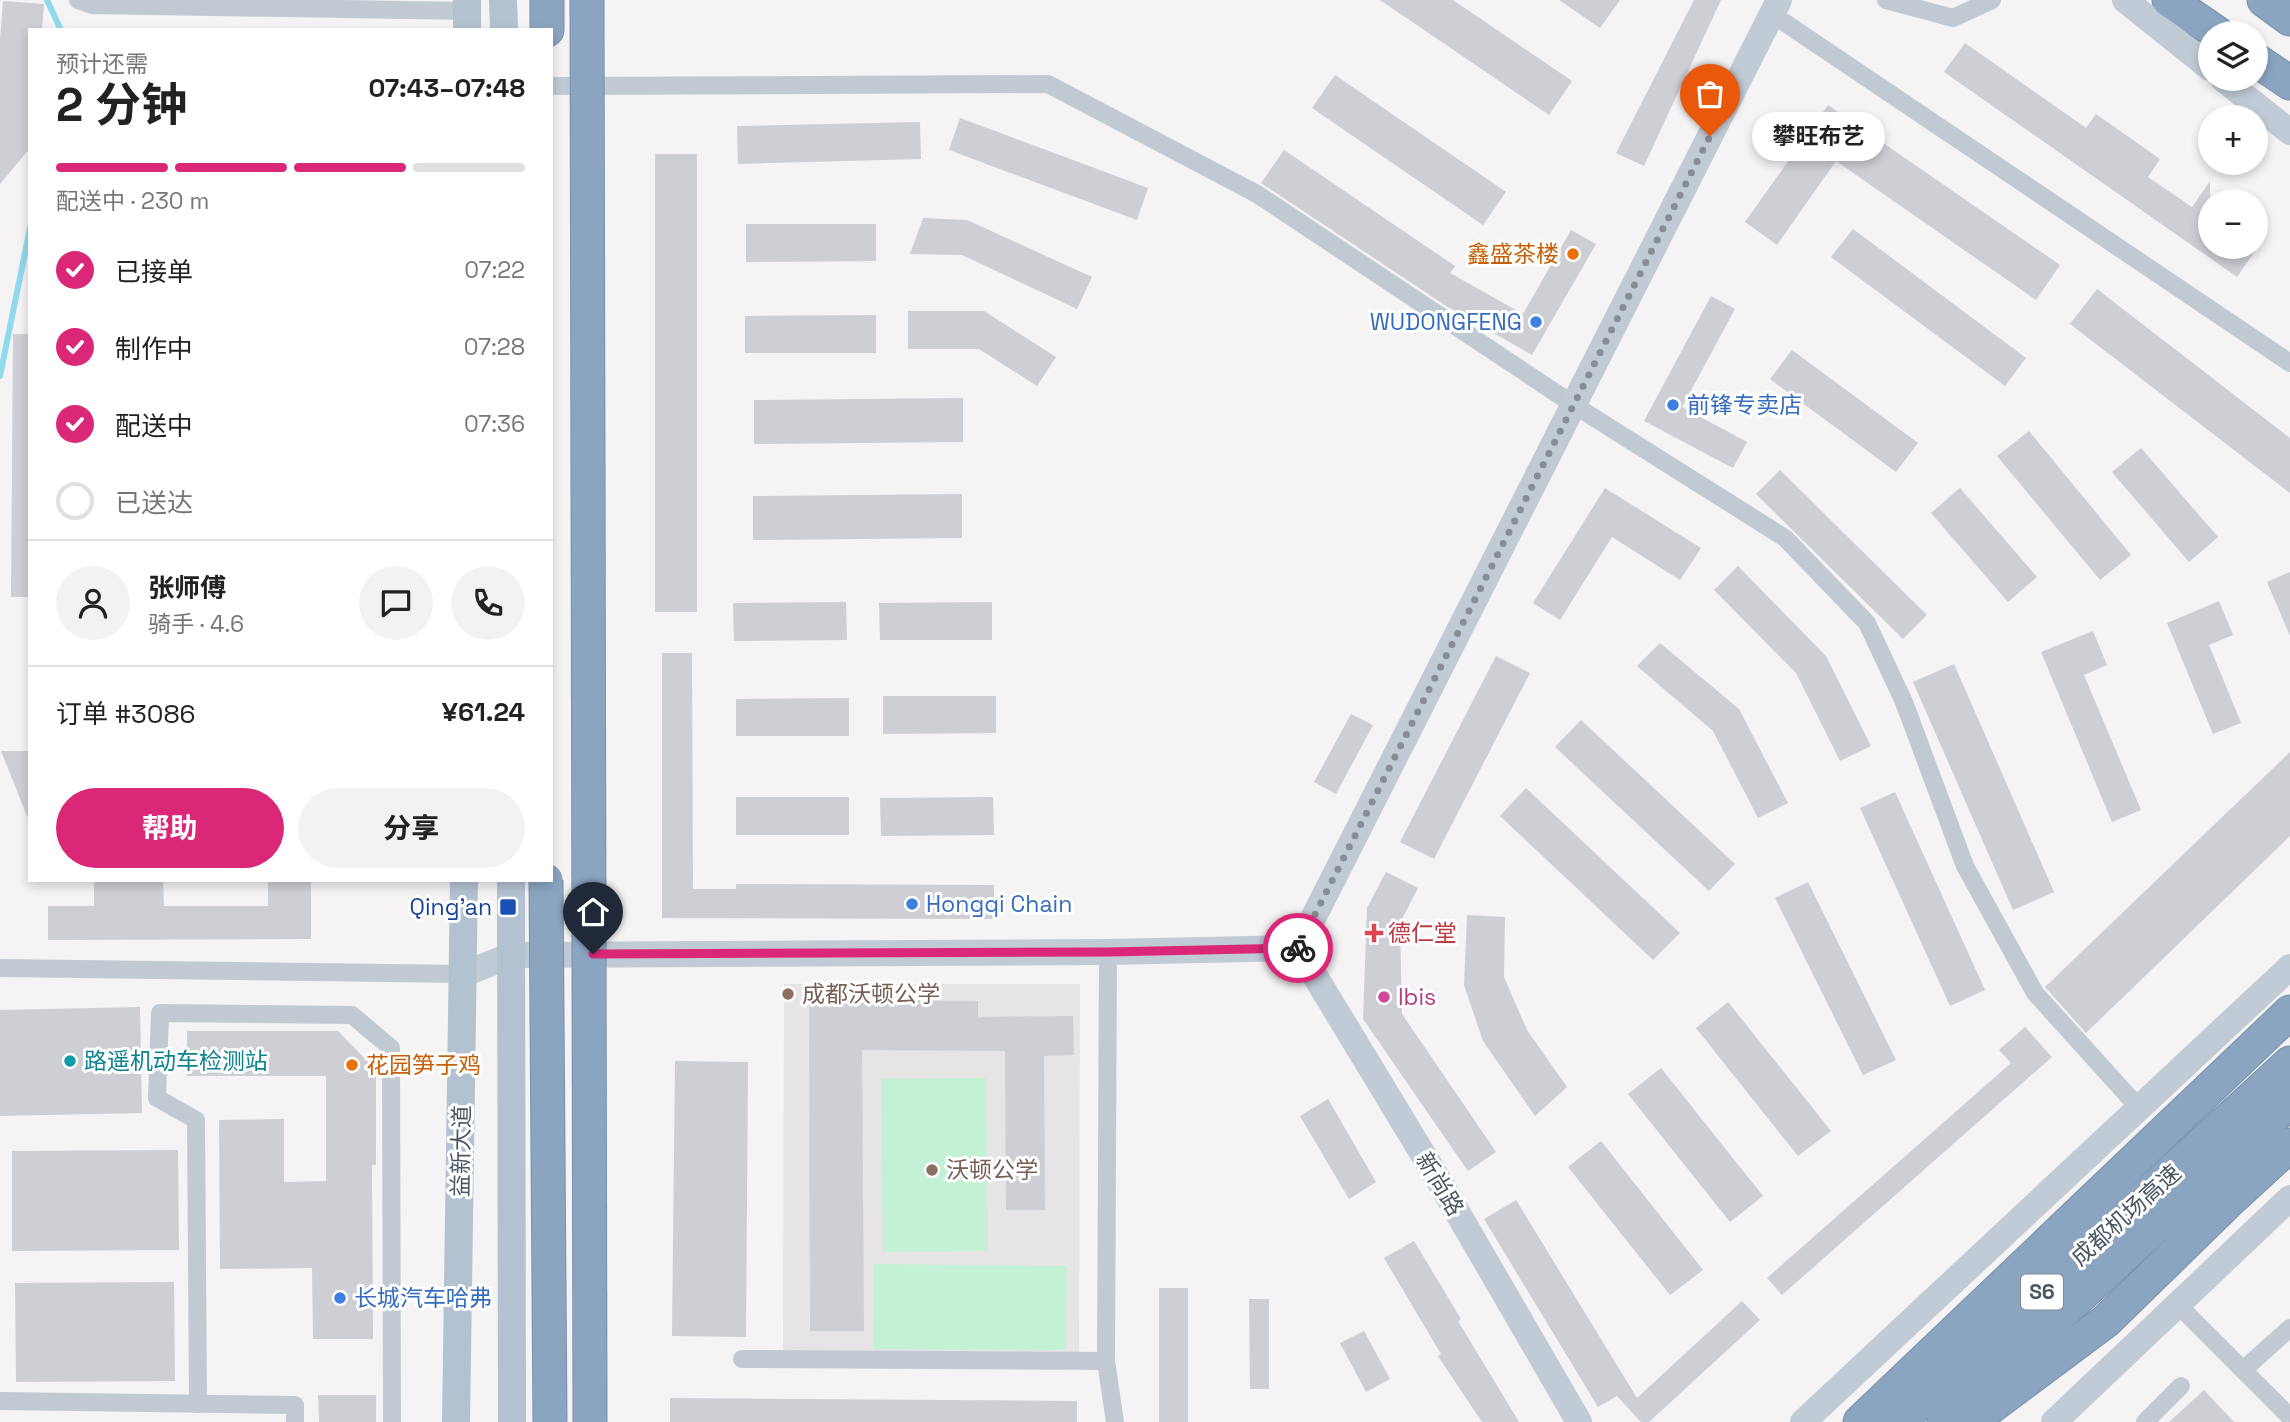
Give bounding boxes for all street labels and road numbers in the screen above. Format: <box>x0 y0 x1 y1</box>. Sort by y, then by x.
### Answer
street label: 益新大道 <box>445 1105 477 1197</box>
street label: 新尚路 <box>1409 1147 1471 1221</box>
street label: 成都机场高速 <box>2065 1158 2187 1272</box>
road number: S6 <box>2021 1274 2063 1310</box>

